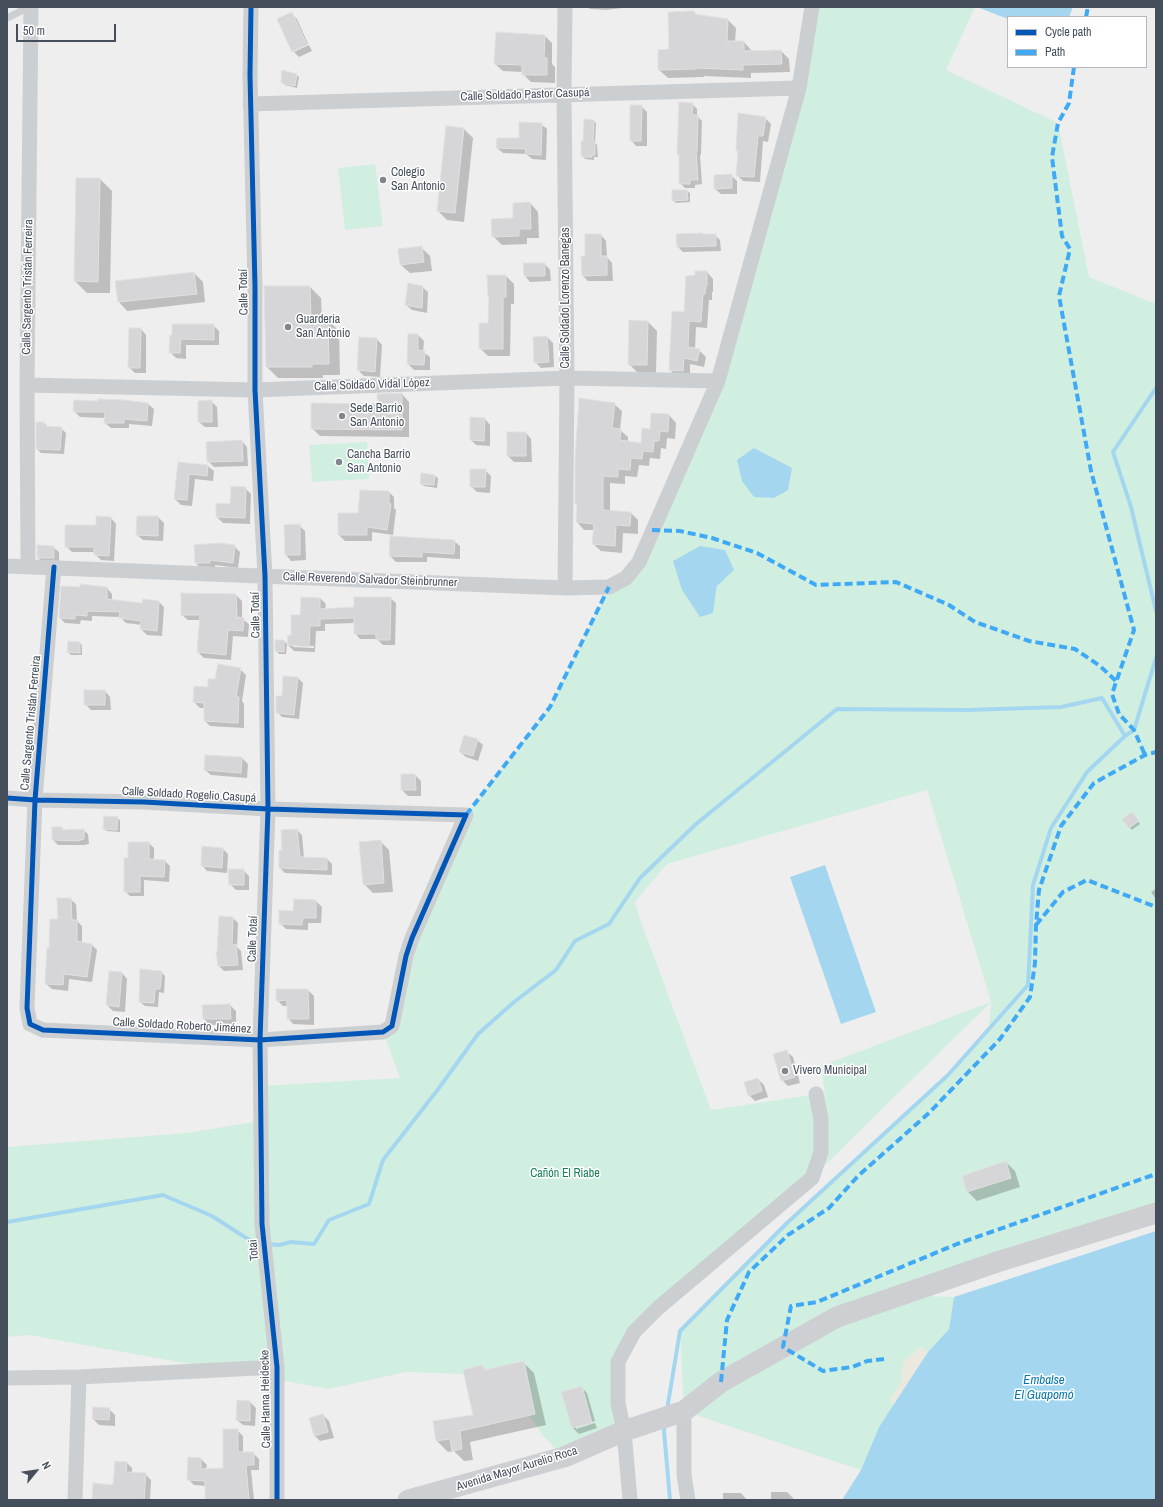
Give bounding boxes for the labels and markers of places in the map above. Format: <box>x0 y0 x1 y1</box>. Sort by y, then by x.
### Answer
place label: Colegio San Antonio <box>391 166 445 194</box>
marker: Colegio San Antonio <box>378 175 388 185</box>
place label: Guardería San Antonio <box>296 313 350 341</box>
marker: Guardería San Antonio <box>283 322 293 332</box>
place label: Sede Barrio San Antonio <box>350 402 404 430</box>
marker: Sede Barrio San Antonio <box>337 411 347 421</box>
place label: Cancha Barrio San Antonio <box>347 448 410 476</box>
marker: Cancha Barrio San Antonio <box>334 457 344 467</box>
place label: Vivero Municipal <box>793 1064 867 1078</box>
marker: Vivero Municipal <box>780 1066 790 1076</box>

